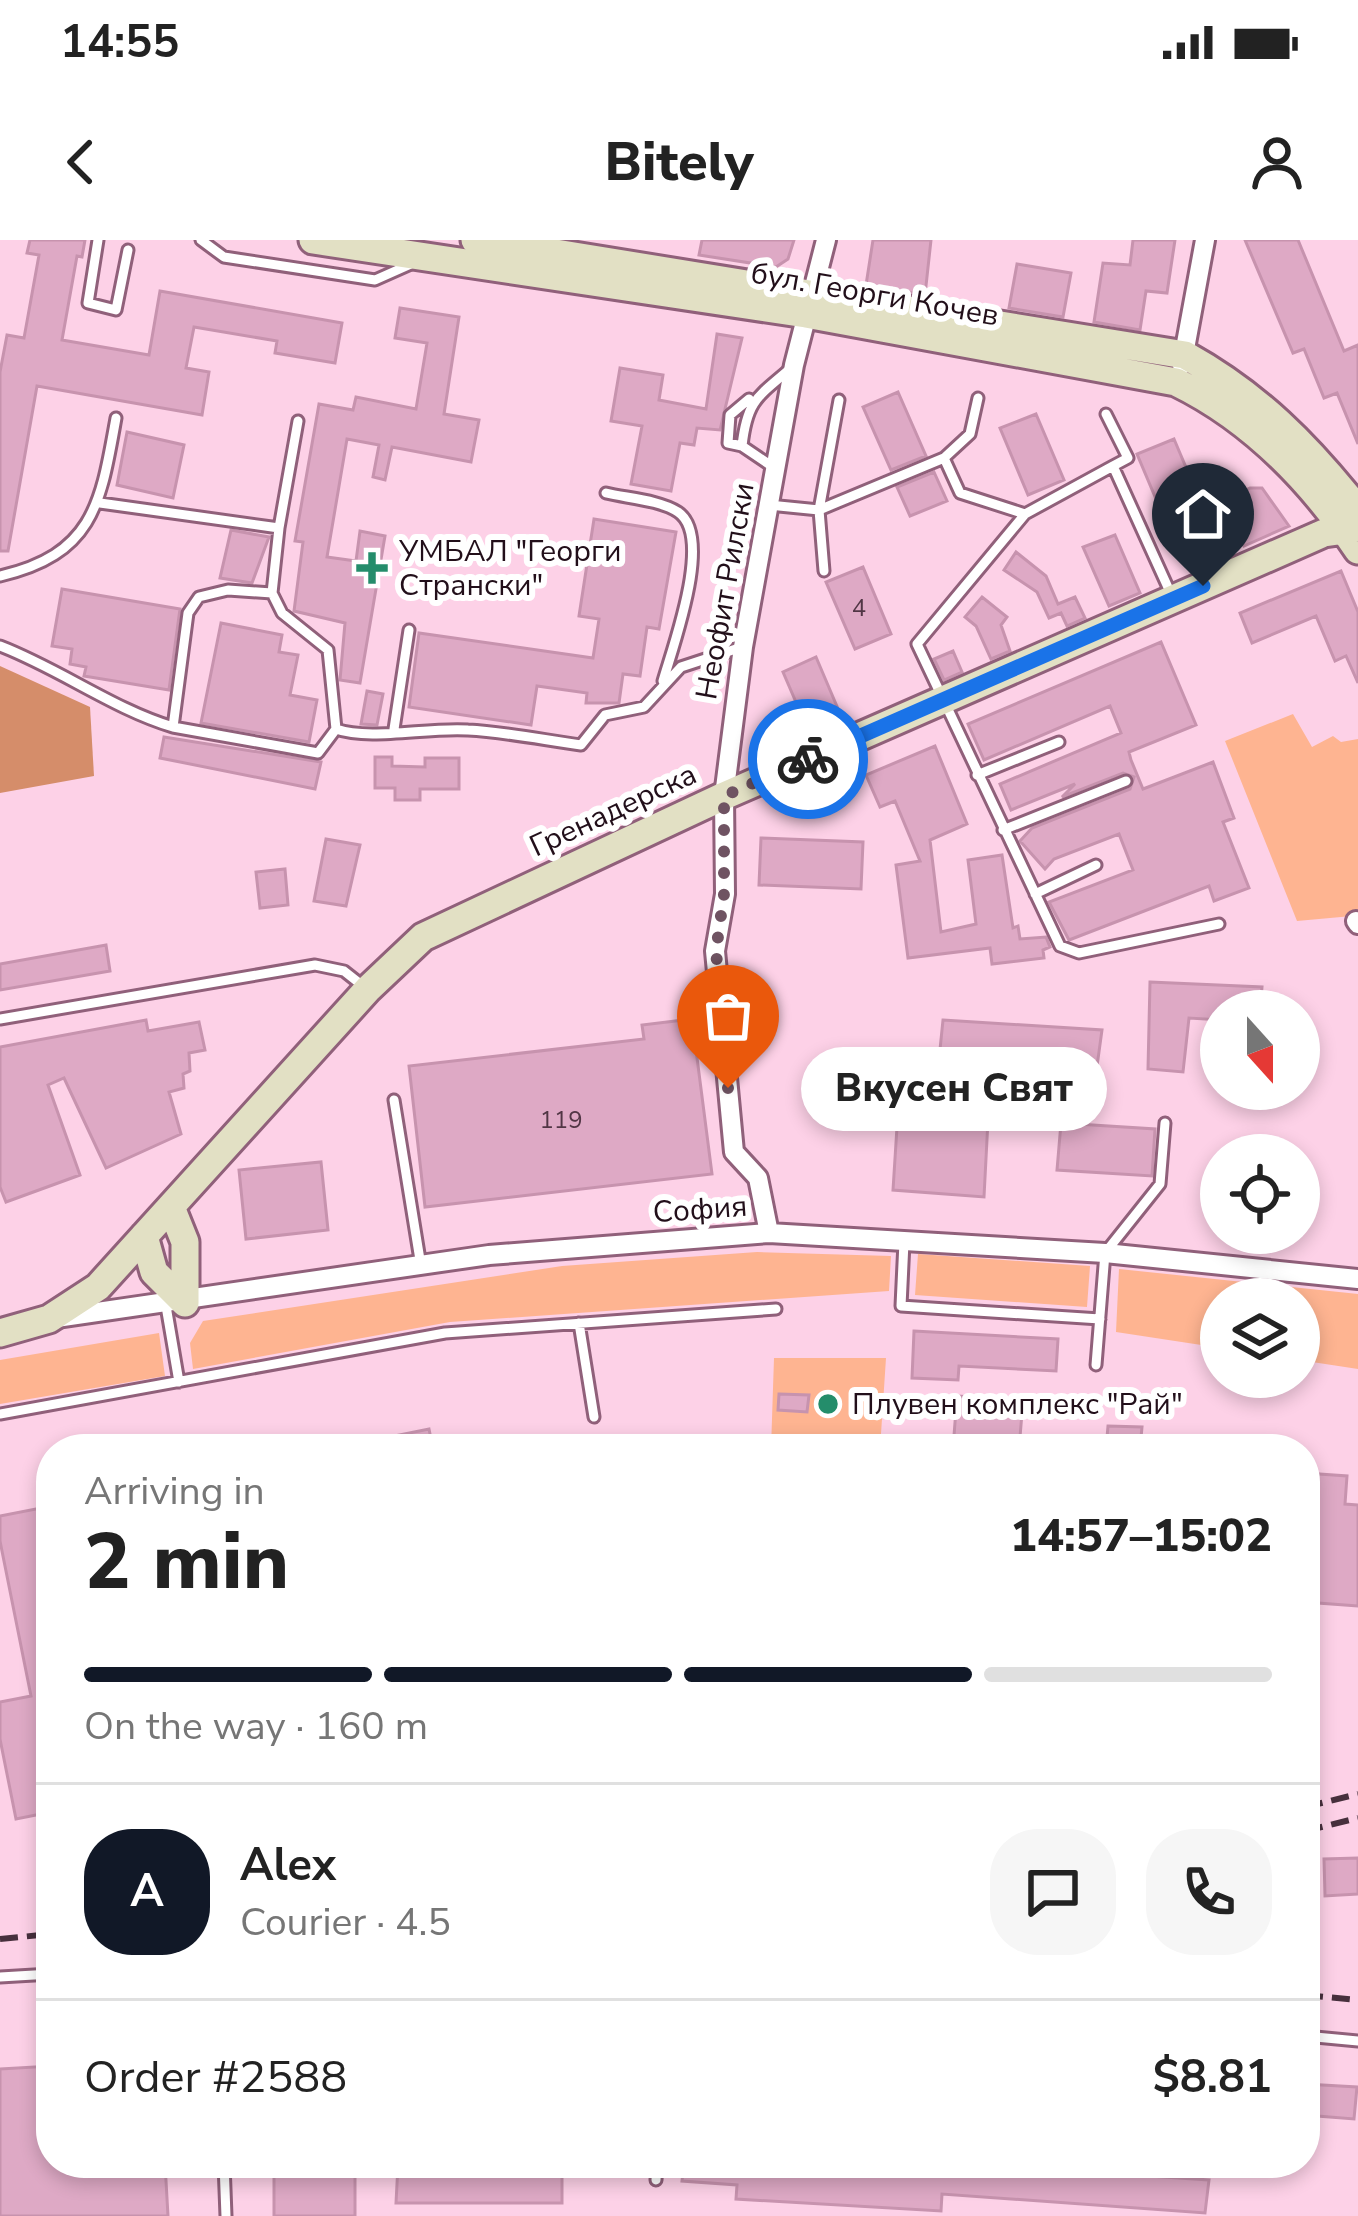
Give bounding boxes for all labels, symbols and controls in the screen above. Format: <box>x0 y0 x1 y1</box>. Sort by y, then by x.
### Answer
text: 14:55 <box>60 12 179 73</box>
text: Bitely <box>604 125 754 199</box>
icon: back <box>48 129 114 195</box>
icon: person <box>1244 129 1310 195</box>
street label: бул. Георги Кочев <box>748 253 1002 336</box>
pin <box>1152 463 1254 586</box>
street label: Неофит Рилски <box>686 479 765 703</box>
icon: home <box>1170 481 1236 547</box>
place label: УМБАЛ "Георги Странски" <box>398 531 622 606</box>
marker: УМБАЛ "Георги Странски" <box>356 552 388 584</box>
house number: 4 <box>852 592 866 624</box>
courier <box>748 699 868 819</box>
icon: bike <box>775 726 841 792</box>
street label: Гренадерска <box>523 754 703 867</box>
pin <box>677 965 779 1088</box>
icon: bag <box>695 983 761 1049</box>
north arrow <box>1200 990 1320 1110</box>
map controls <box>1200 990 1320 1398</box>
callout: Вкусен Свят <box>800 1046 1106 1130</box>
text: Вкусен Свят <box>835 1062 1073 1115</box>
house number: 119 <box>539 1104 583 1136</box>
button: locate <box>1200 1134 1320 1254</box>
street label: София <box>652 1186 749 1233</box>
button: layers <box>1200 1278 1320 1398</box>
place label: Плувен комплекс "Рай" <box>852 1384 1183 1425</box>
marker: Плувен комплекс "Рай" <box>815 1391 841 1417</box>
text: Arriving in <box>84 1465 265 1518</box>
text: 14:57–15:02 <box>1010 1506 1272 1567</box>
text: 2 min <box>84 1509 289 1616</box>
text: On the way · 160 m <box>84 1700 428 1753</box>
button: chat <box>990 1829 1116 1955</box>
button: phone <box>1146 1829 1272 1955</box>
text: Alex <box>240 1835 336 1896</box>
text: A <box>130 1861 164 1922</box>
text: Courier · 4.5 <box>240 1896 451 1949</box>
text: Order #2588 <box>84 2047 347 2108</box>
text: $8.81 <box>1153 2047 1272 2108</box>

